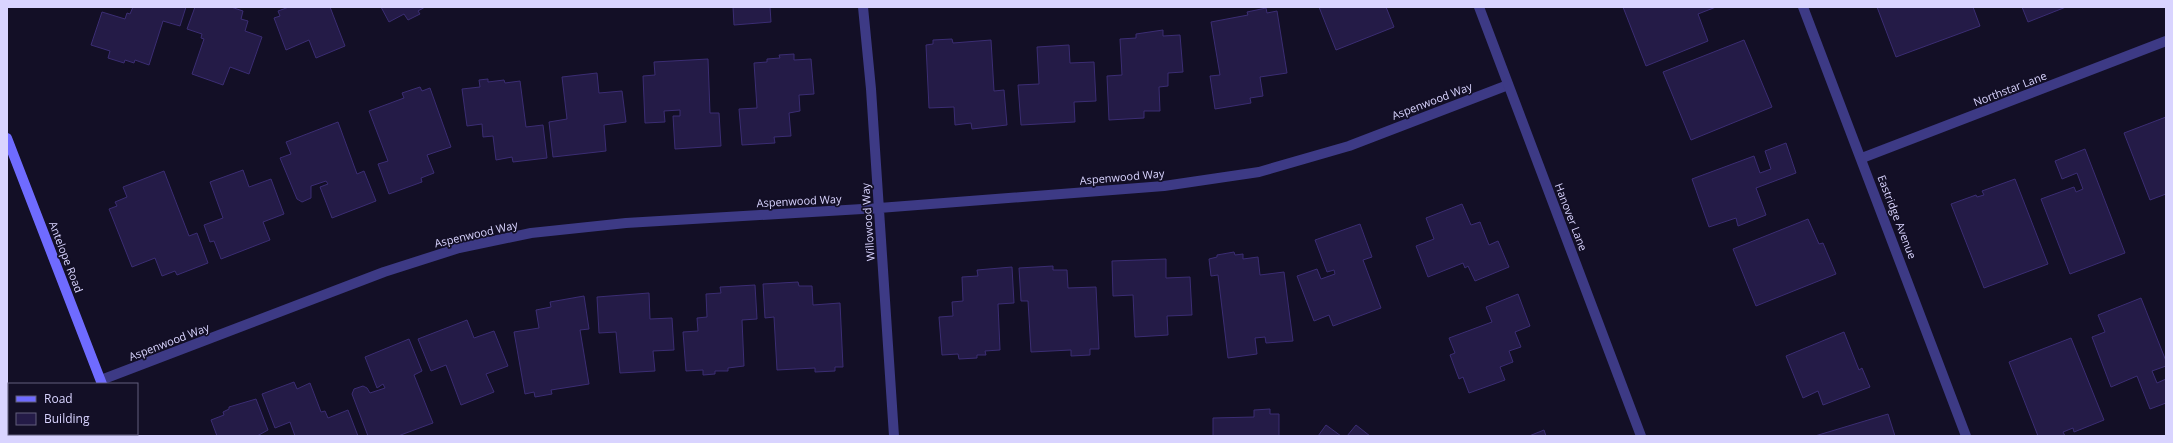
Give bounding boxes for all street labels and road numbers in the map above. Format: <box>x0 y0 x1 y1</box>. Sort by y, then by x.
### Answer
street label: Northstar Lane <box>1971 68 2049 109</box>
street label: Aspenwood Way <box>1389 78 1475 123</box>
street label: Aspenwood Way <box>1079 165 1165 188</box>
street label: Eastridge Avenue <box>1875 173 1920 261</box>
street label: Hanover Lane <box>1552 181 1591 253</box>
street label: Willowood Way <box>857 182 878 262</box>
street label: Aspenwood Way <box>756 191 842 210</box>
street label: Aspenwood Way <box>433 217 519 250</box>
street label: Antelope Road <box>46 219 87 295</box>
street label: Aspenwood Way <box>126 319 212 364</box>

